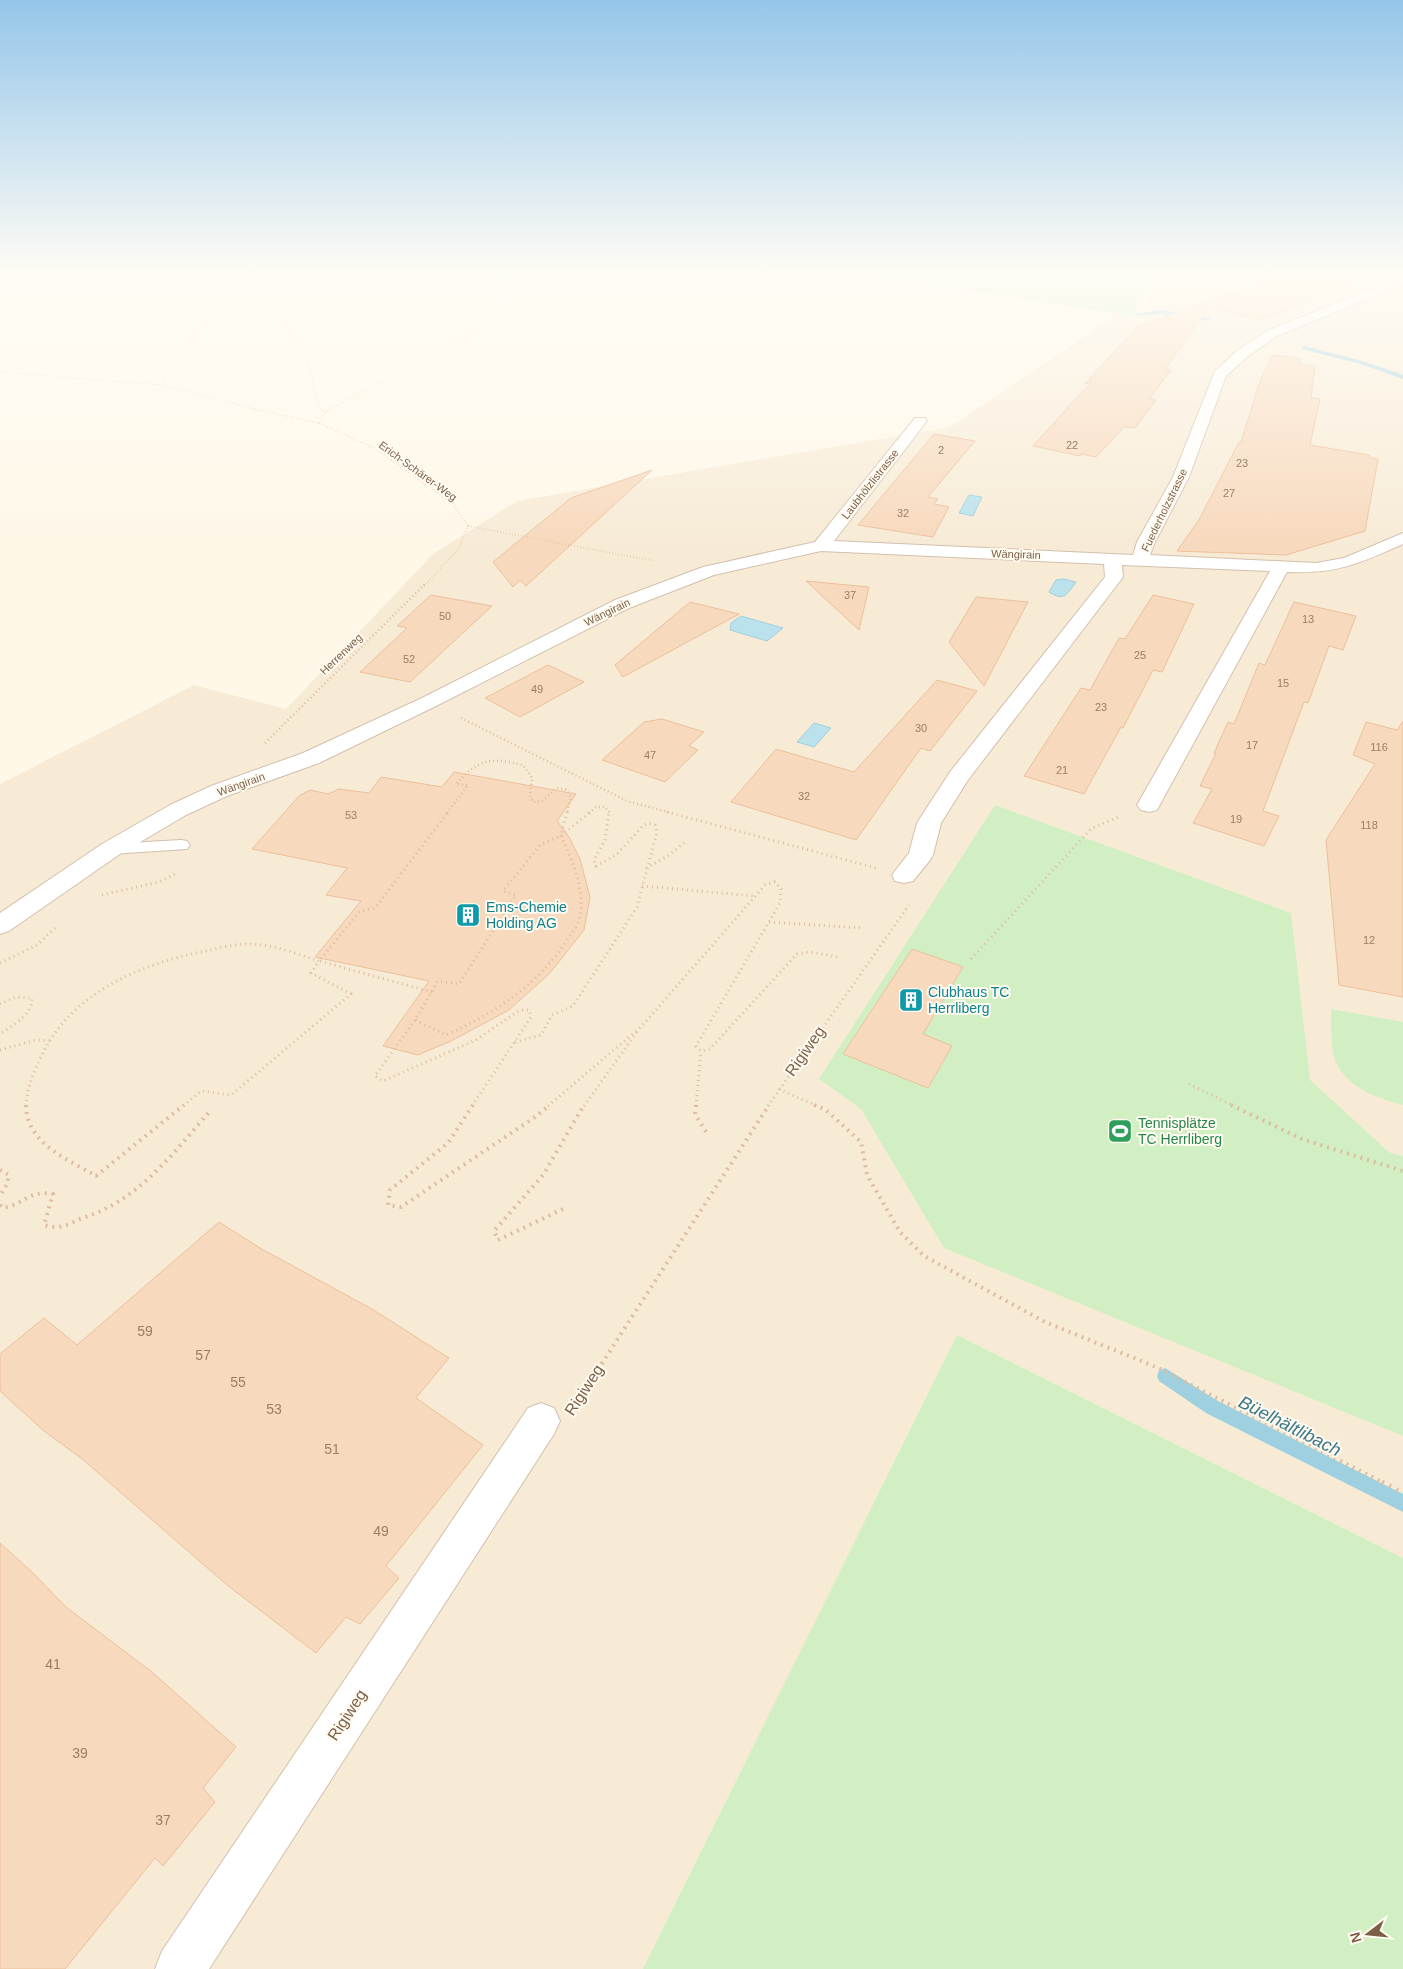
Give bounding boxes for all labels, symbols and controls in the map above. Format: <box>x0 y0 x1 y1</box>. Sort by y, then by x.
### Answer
street label: Erich-Schärer-Weg <box>377 439 459 503</box>
house number: 22 <box>1066 439 1078 451</box>
house number: 2 <box>938 444 944 456</box>
street label: Laubhölzlistrasse <box>839 447 901 521</box>
house number: 23 <box>1236 457 1248 469</box>
street label: Fuederholzstrasse <box>1139 467 1189 553</box>
house number: 27 <box>1223 487 1235 499</box>
house number: 32 <box>897 507 909 519</box>
street label: Wängirain <box>991 547 1041 561</box>
house number: 37 <box>844 589 856 601</box>
street label: Wängirain <box>582 596 632 628</box>
house number: 50 <box>439 610 451 622</box>
house number: 13 <box>1302 613 1314 625</box>
street label: Herrenweg <box>317 631 365 677</box>
house number: 25 <box>1134 649 1146 661</box>
house number: 52 <box>403 653 415 665</box>
house number: 15 <box>1277 677 1289 689</box>
house number: 49 <box>531 683 543 695</box>
house number: 23 <box>1095 701 1107 713</box>
house number: 30 <box>915 722 927 734</box>
house number: 17 <box>1246 739 1258 751</box>
house number: 116 <box>1370 741 1388 753</box>
house number: 47 <box>644 749 656 761</box>
house number: 21 <box>1056 764 1068 776</box>
street label: Wängirain <box>216 770 266 798</box>
house number: 32 <box>798 790 810 802</box>
house number: 53 <box>345 809 357 821</box>
house number: 19 <box>1230 813 1242 825</box>
house number: 118 <box>1360 819 1378 831</box>
place label: Ems-Chemie Holding AG <box>486 899 567 931</box>
building icon: Ems-Chemie Holding AG <box>455 902 481 928</box>
house number: 12 <box>1363 934 1375 946</box>
place label: Clubhaus TC Herrliberg <box>928 984 1009 1016</box>
building icon: Clubhaus TC Herrliberg <box>898 987 924 1013</box>
street label: Rigiweg <box>782 1023 828 1079</box>
place label: Tennisplätze TC Herrliberg <box>1138 1115 1222 1147</box>
sports icon: Tennisplätze TC Herrliberg <box>1107 1118 1133 1144</box>
house number: 59 <box>137 1323 153 1339</box>
house number: 57 <box>195 1347 211 1363</box>
street label: Rigiweg <box>561 1362 607 1418</box>
house number: 55 <box>230 1374 246 1390</box>
water label: Büelhältlibach <box>1236 1392 1344 1460</box>
house number: 53 <box>266 1401 282 1417</box>
house number: 51 <box>324 1441 340 1457</box>
house number: 49 <box>373 1523 389 1539</box>
house number: 41 <box>45 1656 61 1672</box>
street label: Rigiweg <box>324 1687 370 1743</box>
house number: 39 <box>72 1745 88 1761</box>
house number: 37 <box>155 1812 171 1828</box>
north arrow <box>1343 1909 1393 1959</box>
text: N <box>1346 1931 1365 1945</box>

